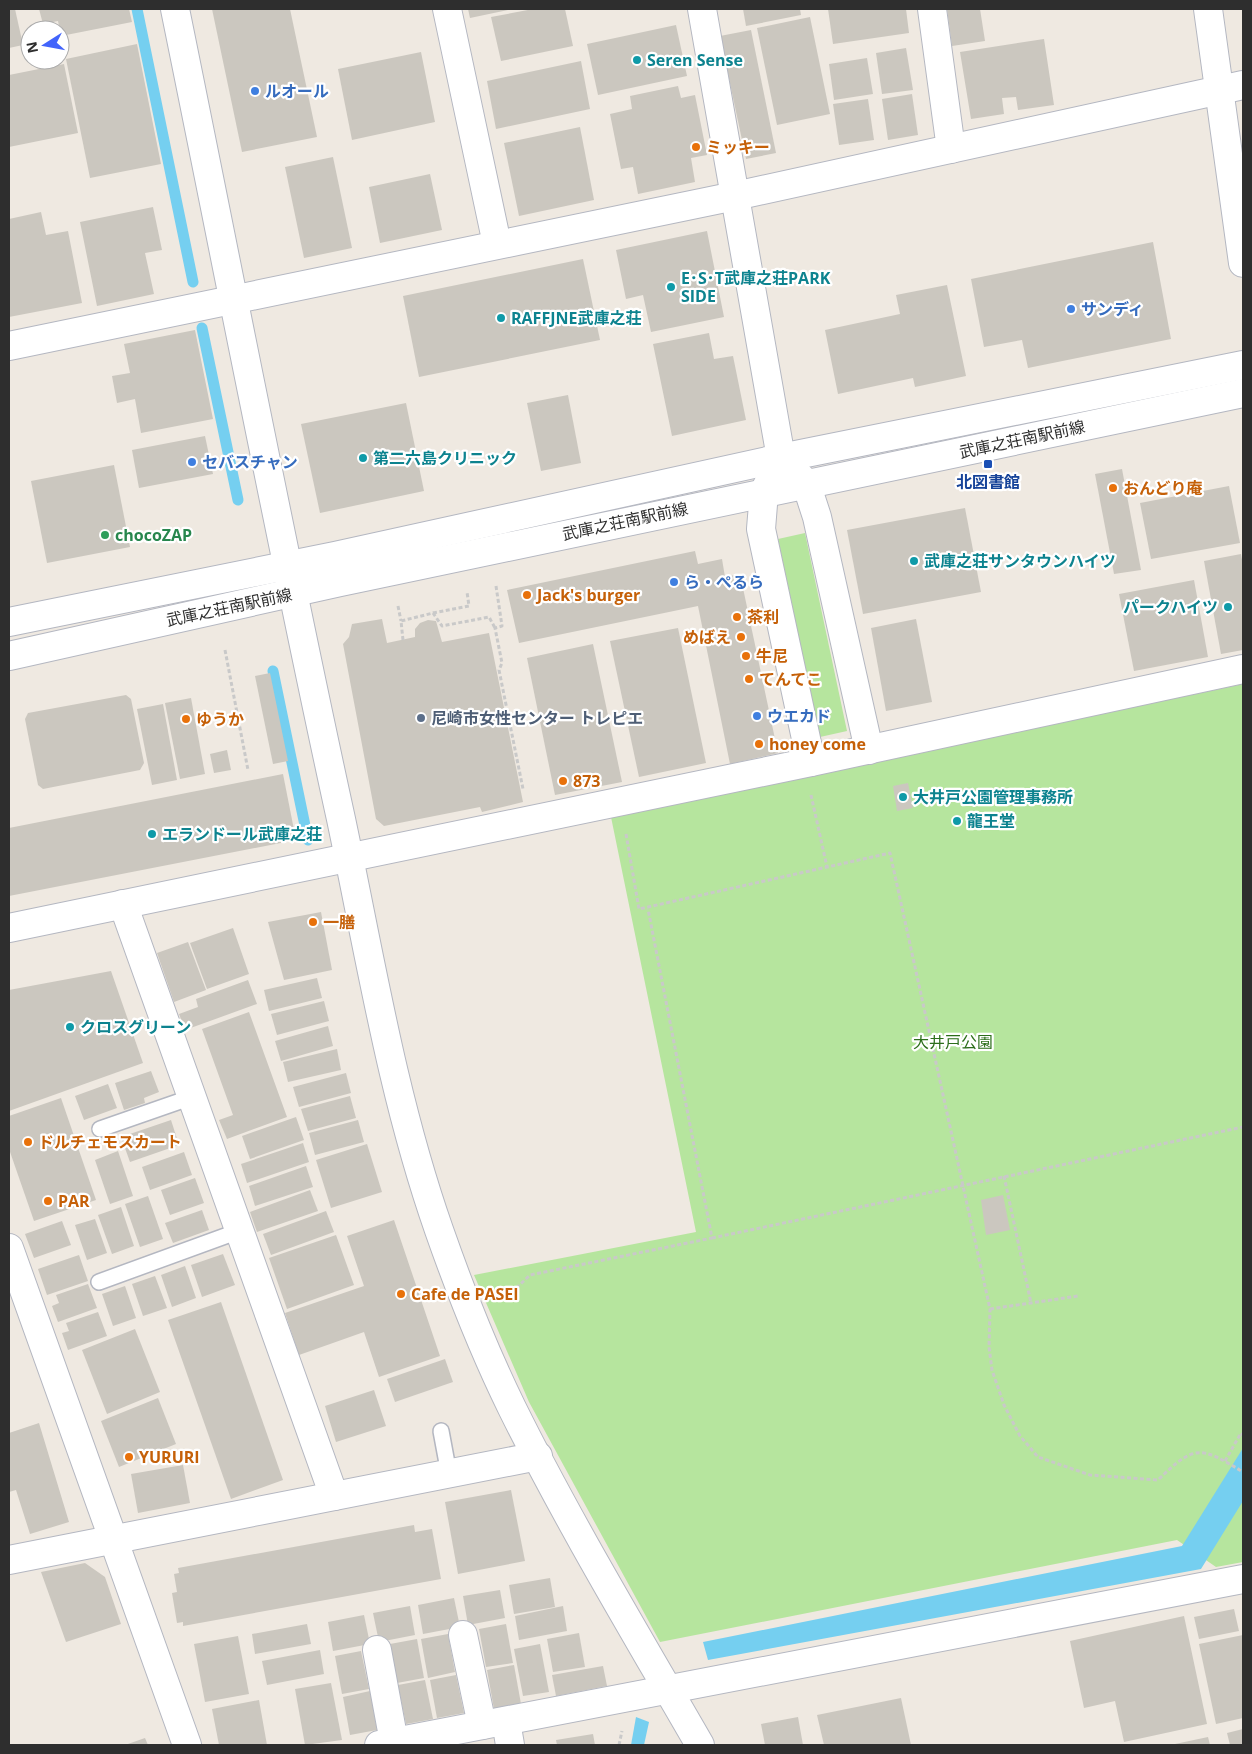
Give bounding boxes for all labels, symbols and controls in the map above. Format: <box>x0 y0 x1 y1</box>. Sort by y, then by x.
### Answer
north arrow <box>20 20 70 70</box>
text: N <box>21 40 42 55</box>
place label: Seren Sense <box>647 49 743 71</box>
marker: Seren Sense <box>631 54 643 66</box>
place label: ルオール <box>265 80 329 102</box>
marker: ルオール <box>249 85 261 97</box>
place label: ミッキー <box>706 136 770 158</box>
marker: ミッキー <box>690 141 702 153</box>
place label: E･S･T武庫之荘PARK SIDE <box>681 267 831 307</box>
marker: E･S･T武庫之荘PARK SIDE <box>665 281 677 293</box>
place label: サンディ <box>1081 298 1144 320</box>
marker: サンディ <box>1065 303 1077 315</box>
place label: RAFFJNE武庫之荘 <box>511 307 641 329</box>
marker: RAFFJNE武庫之荘 <box>495 312 507 324</box>
street label: 武庫之荘南駅前線 <box>957 415 1087 463</box>
place label: 第二六島クリニック <box>373 447 517 469</box>
place label: セバスチャン <box>202 451 298 473</box>
marker: 第二六島クリニック <box>357 452 369 464</box>
marker: セバスチャン <box>186 456 198 468</box>
marker: 北図書館 <box>982 458 994 470</box>
place label: 北図書館 <box>956 471 1020 493</box>
place label: おんどり庵 <box>1123 477 1203 499</box>
marker: おんどり庵 <box>1107 482 1119 494</box>
street label: 武庫之荘南駅前線 <box>560 497 690 545</box>
place label: chocoZAP <box>115 524 192 546</box>
marker: chocoZAP <box>99 529 111 541</box>
place label: 武庫之荘サンタウンハイツ <box>924 550 1116 572</box>
marker: 武庫之荘サンタウンハイツ <box>908 555 920 567</box>
place label: ら・ぺるら <box>684 571 764 593</box>
marker: ら・ぺるら <box>668 576 680 588</box>
street label: 武庫之荘南駅前線 <box>164 583 294 631</box>
place label: Jack's burger <box>535 584 640 606</box>
marker: Jack's burger <box>521 589 533 601</box>
place label: パークハイツ <box>1123 596 1218 618</box>
marker: パークハイツ <box>1222 601 1234 613</box>
place label: 茶利 <box>747 606 779 628</box>
marker: 茶利 <box>731 611 743 623</box>
place label: めばえ <box>683 626 731 648</box>
marker: めばえ <box>735 631 747 643</box>
place label: 牛尼 <box>756 645 788 667</box>
marker: 牛尼 <box>740 650 752 662</box>
place label: てんてこ <box>759 668 822 690</box>
marker: てんてこ <box>743 673 755 685</box>
place label: ウエカド <box>767 705 831 727</box>
place label: 尼崎市女性センター トレピエ <box>431 707 643 729</box>
place label: ゆうか <box>196 708 244 730</box>
marker: ウエカド <box>751 710 763 722</box>
marker: 尼崎市女性センター トレピエ <box>415 712 427 724</box>
marker: ゆうか <box>180 713 192 725</box>
place label: honey come <box>769 733 866 755</box>
marker: honey come <box>753 738 765 750</box>
place label: 873 <box>573 770 600 792</box>
marker: 873 <box>557 775 569 787</box>
place label: 大井戸公園管理事務所 <box>913 786 1073 808</box>
marker: 大井戸公園管理事務所 <box>897 791 909 803</box>
place label: 龍王堂 <box>967 810 1015 832</box>
marker: 龍王堂 <box>951 815 963 827</box>
place label: エランドール武庫之荘 <box>162 823 322 845</box>
marker: エランドール武庫之荘 <box>146 828 158 840</box>
place label: 一膳 <box>323 911 355 933</box>
marker: 一膳 <box>307 916 319 928</box>
place label: クロスグリーン <box>80 1016 191 1038</box>
marker: クロスグリーン <box>64 1021 76 1033</box>
park label: 大井戸公園 <box>913 1031 993 1053</box>
place label: ドルチェモスカート <box>38 1131 182 1153</box>
marker: ドルチェモスカート <box>22 1136 34 1148</box>
place label: PAR <box>58 1190 90 1212</box>
marker: PAR <box>42 1195 54 1207</box>
place label: Cafe de PASEI <box>411 1283 519 1305</box>
marker: Cafe de PASEI <box>395 1288 407 1300</box>
place label: YURURI <box>139 1446 200 1468</box>
marker: YURURI <box>123 1451 135 1463</box>

